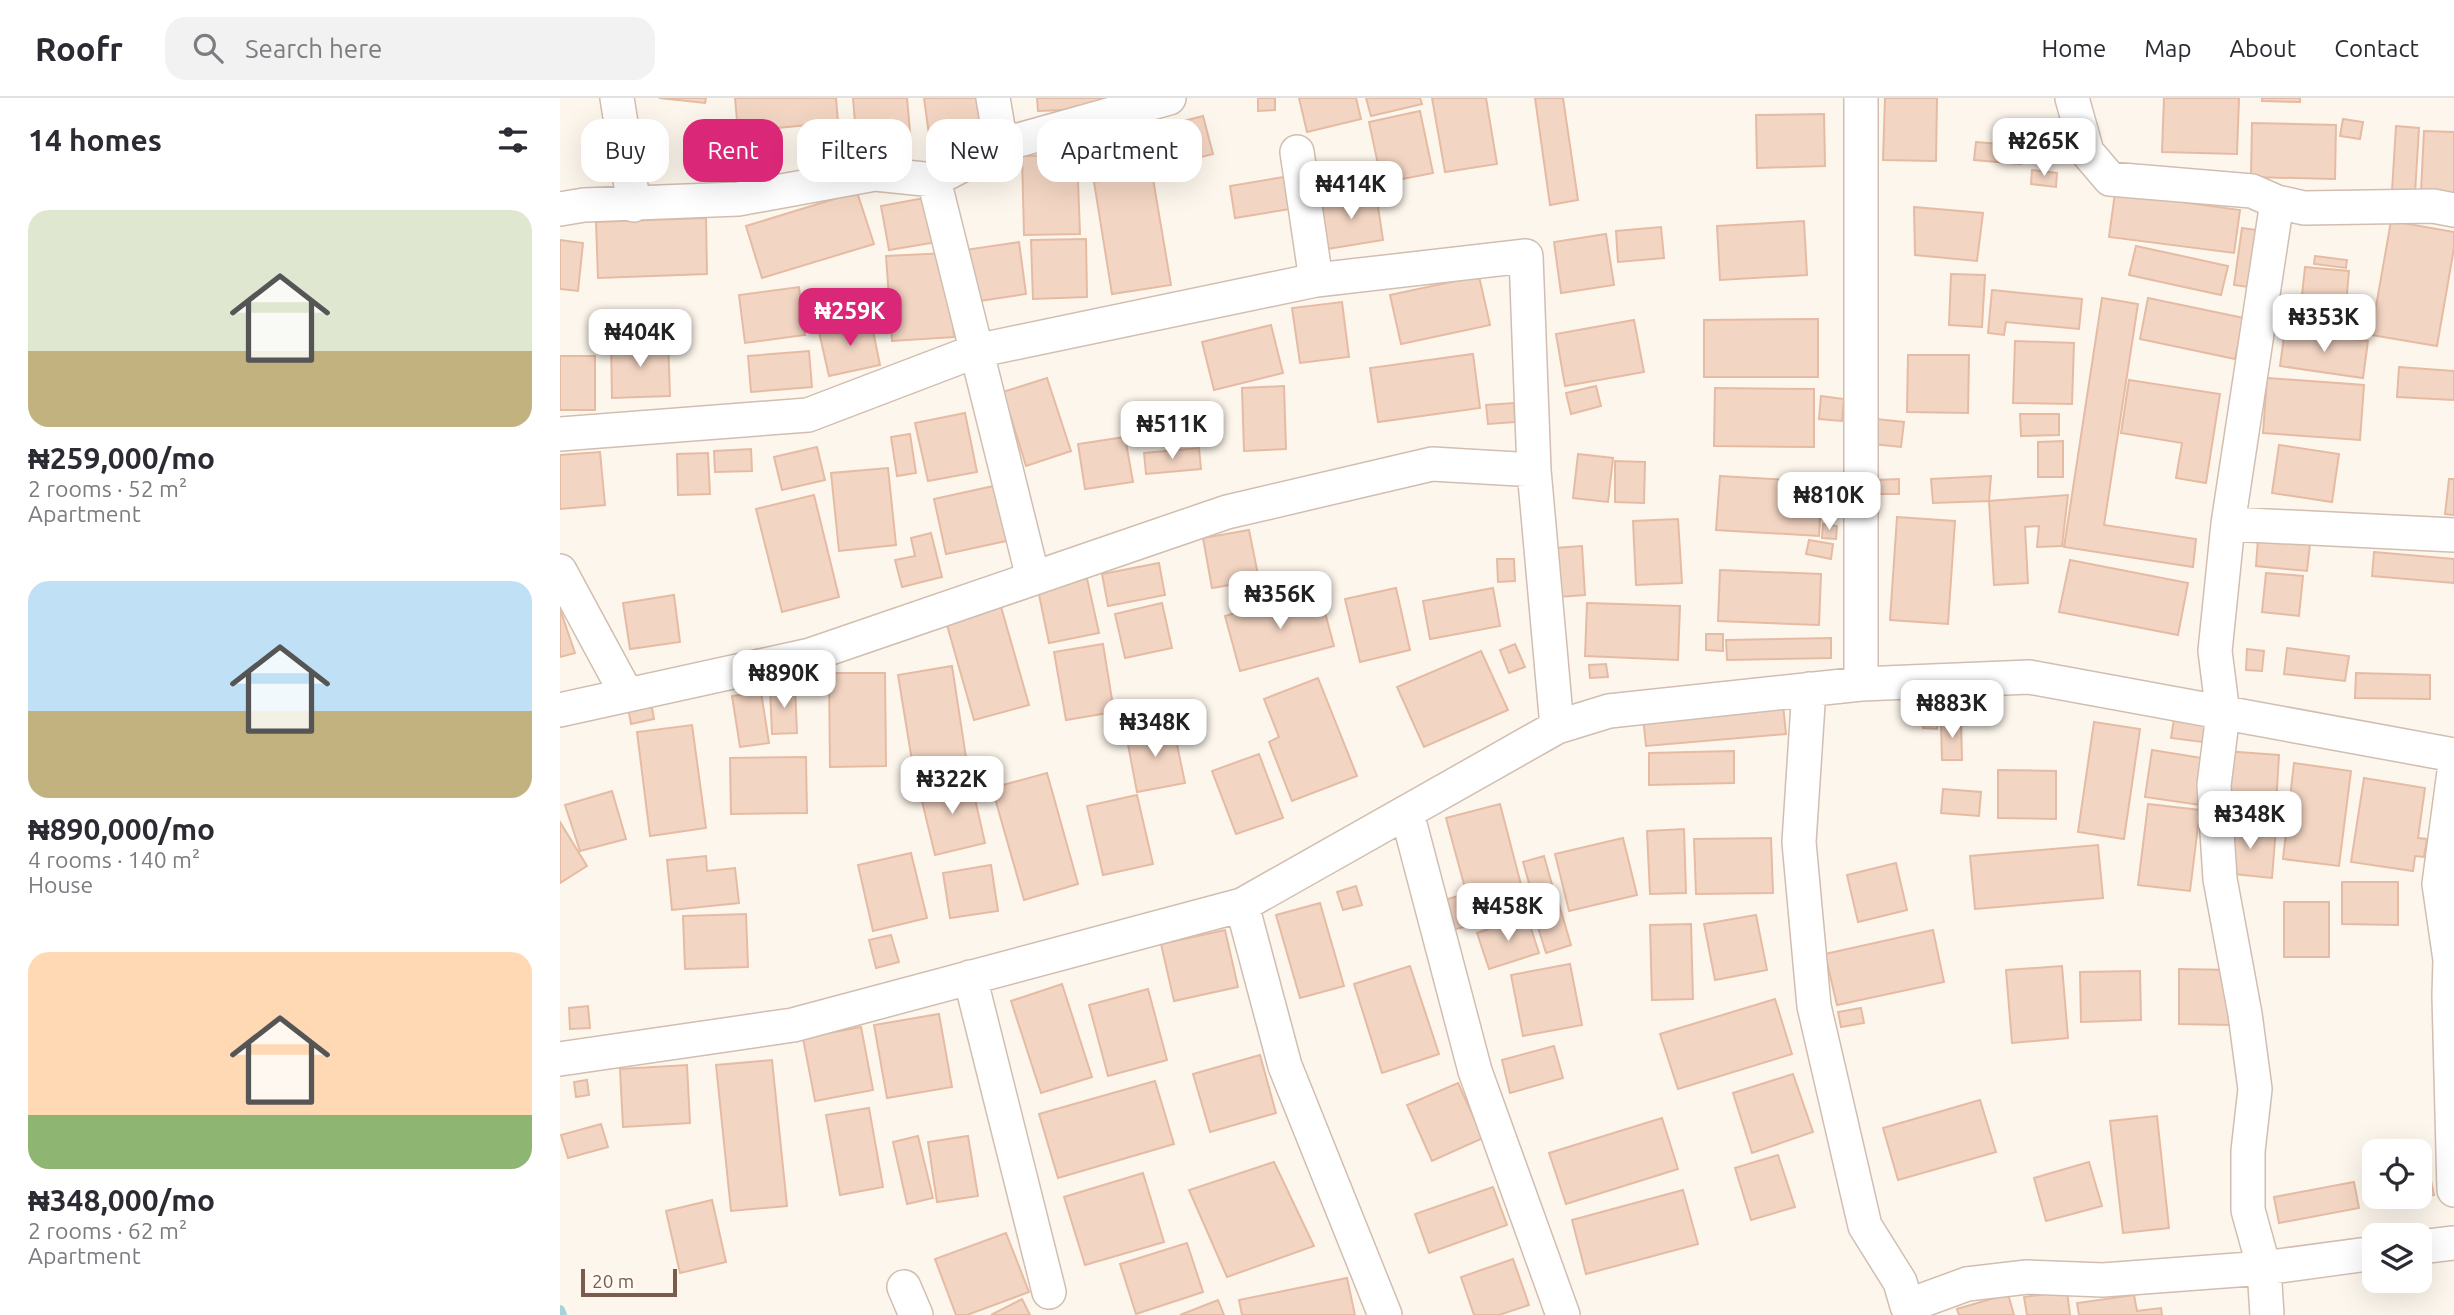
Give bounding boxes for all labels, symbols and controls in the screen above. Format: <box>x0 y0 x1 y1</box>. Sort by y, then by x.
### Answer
search box <box>165 17 655 80</box>
icon: search <box>189 29 227 67</box>
text: Roofr <box>35 30 123 67</box>
text: Search here <box>245 34 382 63</box>
text: Home <box>2041 35 2106 62</box>
text: Map <box>2144 35 2191 62</box>
text: About <box>2229 35 2296 62</box>
text: Contact <box>2334 35 2419 62</box>
pin: ₦265K <box>1995 118 2093 178</box>
chip: Buy <box>581 119 669 182</box>
chip: Rent <box>683 119 783 182</box>
chip: Filters <box>797 119 912 182</box>
chip: New <box>926 119 1023 182</box>
chip: Apartment <box>1037 119 1202 182</box>
icon: filters <box>494 121 532 159</box>
text: 14 homes <box>28 123 162 157</box>
text: ₦265K <box>2009 128 2079 153</box>
pin: ₦414K <box>1302 162 1400 221</box>
text: ₦414K <box>1316 171 1386 196</box>
icon: home <box>217 255 343 381</box>
pin: ₦259K <box>801 288 899 348</box>
pin: ₦353K <box>2275 294 2373 354</box>
text: ₦259K <box>815 298 885 323</box>
text: ₦353K <box>2289 304 2359 329</box>
pin: ₦404K <box>591 310 689 369</box>
text: ₦404K <box>605 319 675 344</box>
pin: ₦511K <box>1123 402 1221 461</box>
text: ₦511K <box>1137 411 1207 436</box>
text: ₦259,000/mo <box>28 441 215 475</box>
pin: ₦810K <box>1780 472 1878 532</box>
text: 2 rooms · 52 m² <box>28 476 187 501</box>
text: ₦810K <box>1794 482 1864 507</box>
text: Apartment <box>28 501 141 526</box>
pin: ₦356K <box>1231 572 1329 631</box>
text: ₦356K <box>1245 581 1315 606</box>
icon: home <box>217 626 343 752</box>
pin: ₦890K <box>735 650 833 710</box>
text: ₦890K <box>749 660 819 685</box>
pin: ₦883K <box>1903 680 2001 740</box>
text: ₦883K <box>1917 690 1987 715</box>
pin: ₦348K <box>1106 700 1204 759</box>
text: ₦348K <box>1120 709 1190 734</box>
pin: ₦322K <box>903 756 1001 816</box>
text: ₦322K <box>917 766 987 791</box>
pin: ₦348K <box>2201 792 2299 851</box>
text: ₦348K <box>2215 801 2285 826</box>
text: ₦890,000/mo <box>28 812 215 846</box>
text: 4 rooms · 140 m² <box>28 847 200 872</box>
text: House <box>28 872 93 897</box>
pin: ₦458K <box>1459 884 1557 943</box>
text: ₦458K <box>1473 893 1543 918</box>
icon: home <box>217 997 343 1123</box>
map controls <box>2362 1139 2432 1293</box>
button: locate <box>2362 1139 2432 1209</box>
text: ₦348,000/mo <box>28 1183 215 1217</box>
text: 2 rooms · 62 m² <box>28 1218 187 1243</box>
button: layers <box>2362 1223 2432 1293</box>
text: Apartment <box>28 1243 141 1268</box>
scale bar <box>581 1266 677 1298</box>
text: 20 m <box>592 1270 634 1292</box>

